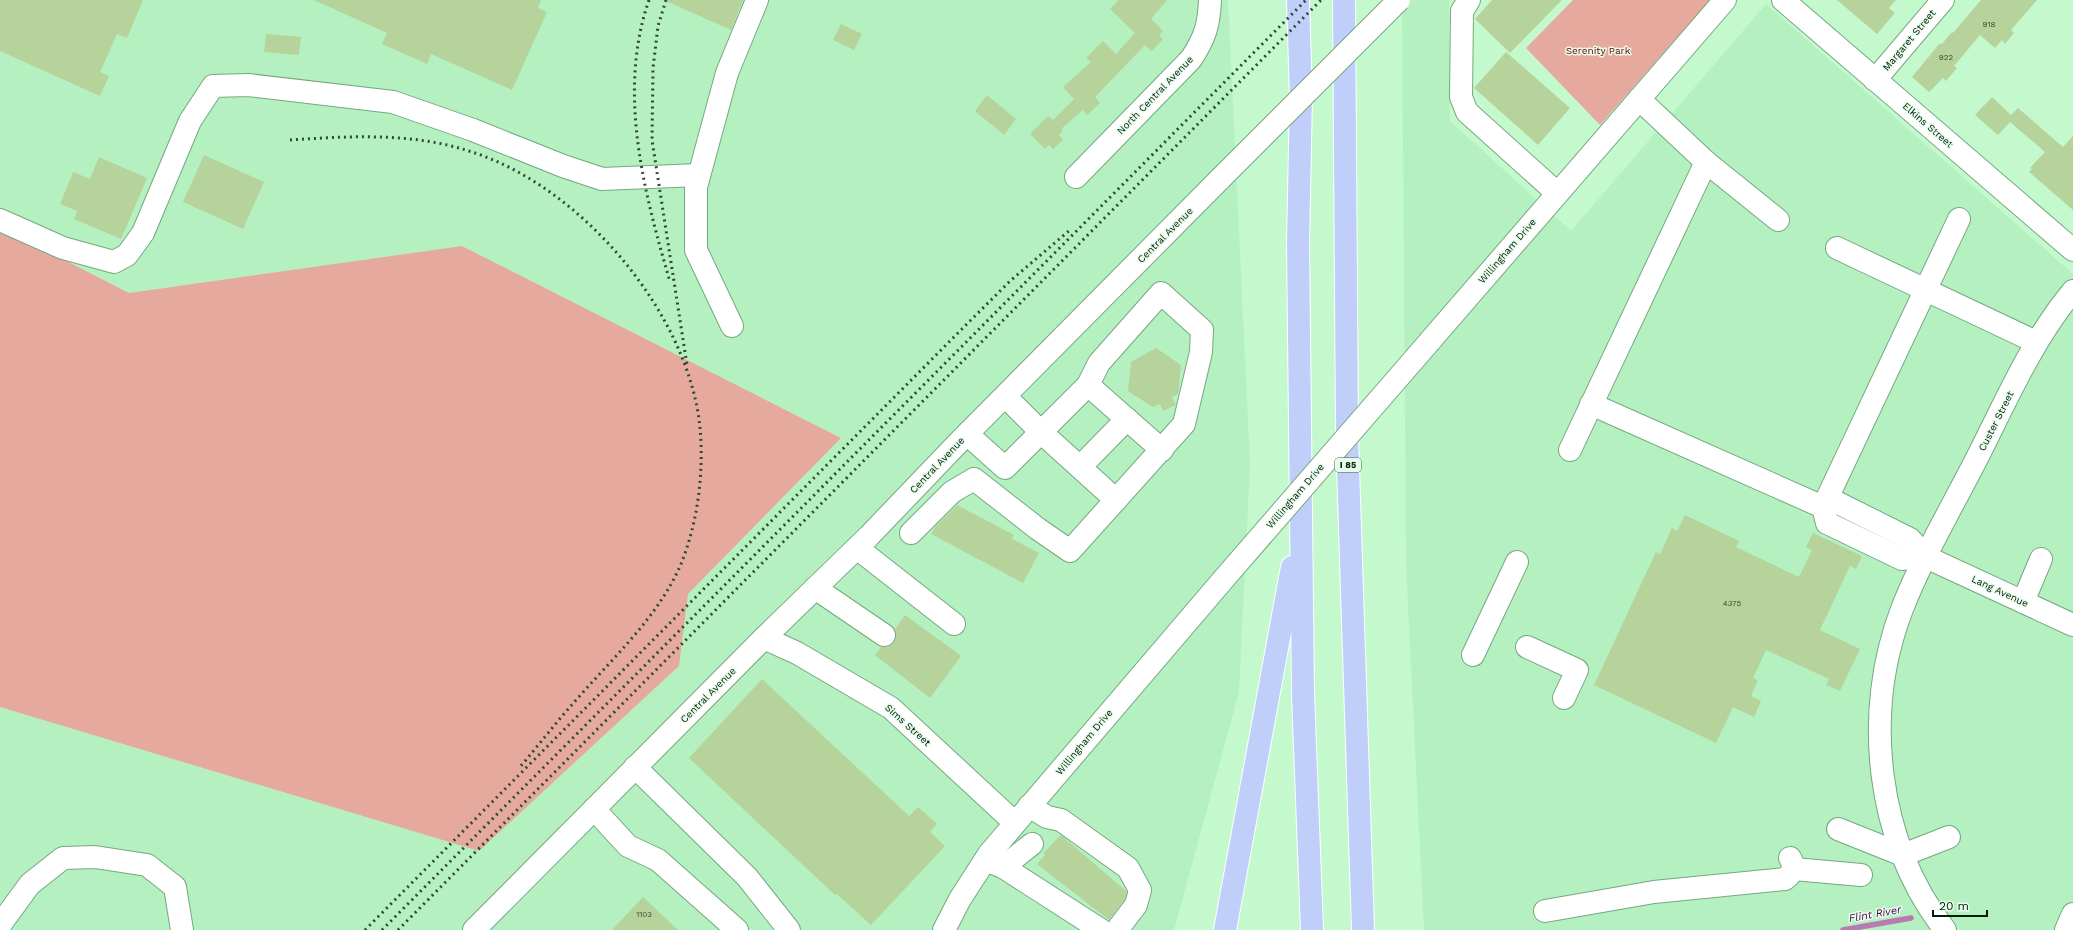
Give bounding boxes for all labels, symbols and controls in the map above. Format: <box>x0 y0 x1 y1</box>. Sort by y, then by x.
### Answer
street label: Margaret Street <box>1880 7 1938 73</box>
house number: 918 <box>1983 20 1996 29</box>
park label: Serenity Park <box>1566 45 1631 56</box>
street label: North Central Avenue <box>1115 53 1195 136</box>
house number: 922 <box>1939 53 1953 62</box>
street label: Elkins Street <box>1901 100 1956 150</box>
street label: Central Avenue <box>1135 205 1195 265</box>
street label: Willingham Drive <box>1476 216 1538 286</box>
street label: Custer Street <box>1976 389 2016 453</box>
street label: Central Avenue <box>907 435 967 495</box>
road number: I 85 <box>1335 458 1361 472</box>
street label: Willingham Drive <box>1264 461 1326 531</box>
street label: Lang Avenue <box>1970 573 2030 609</box>
house number: 4375 <box>1723 599 1742 608</box>
street label: Central Avenue <box>678 665 738 725</box>
street label: Sims Street <box>883 702 934 749</box>
street label: Willingham Drive <box>1053 707 1115 777</box>
scale bar <box>1933 892 1987 918</box>
text: 20 m <box>1939 899 1969 913</box>
water label: Flint River <box>1848 903 1903 925</box>
house number: 1103 <box>636 910 652 919</box>

